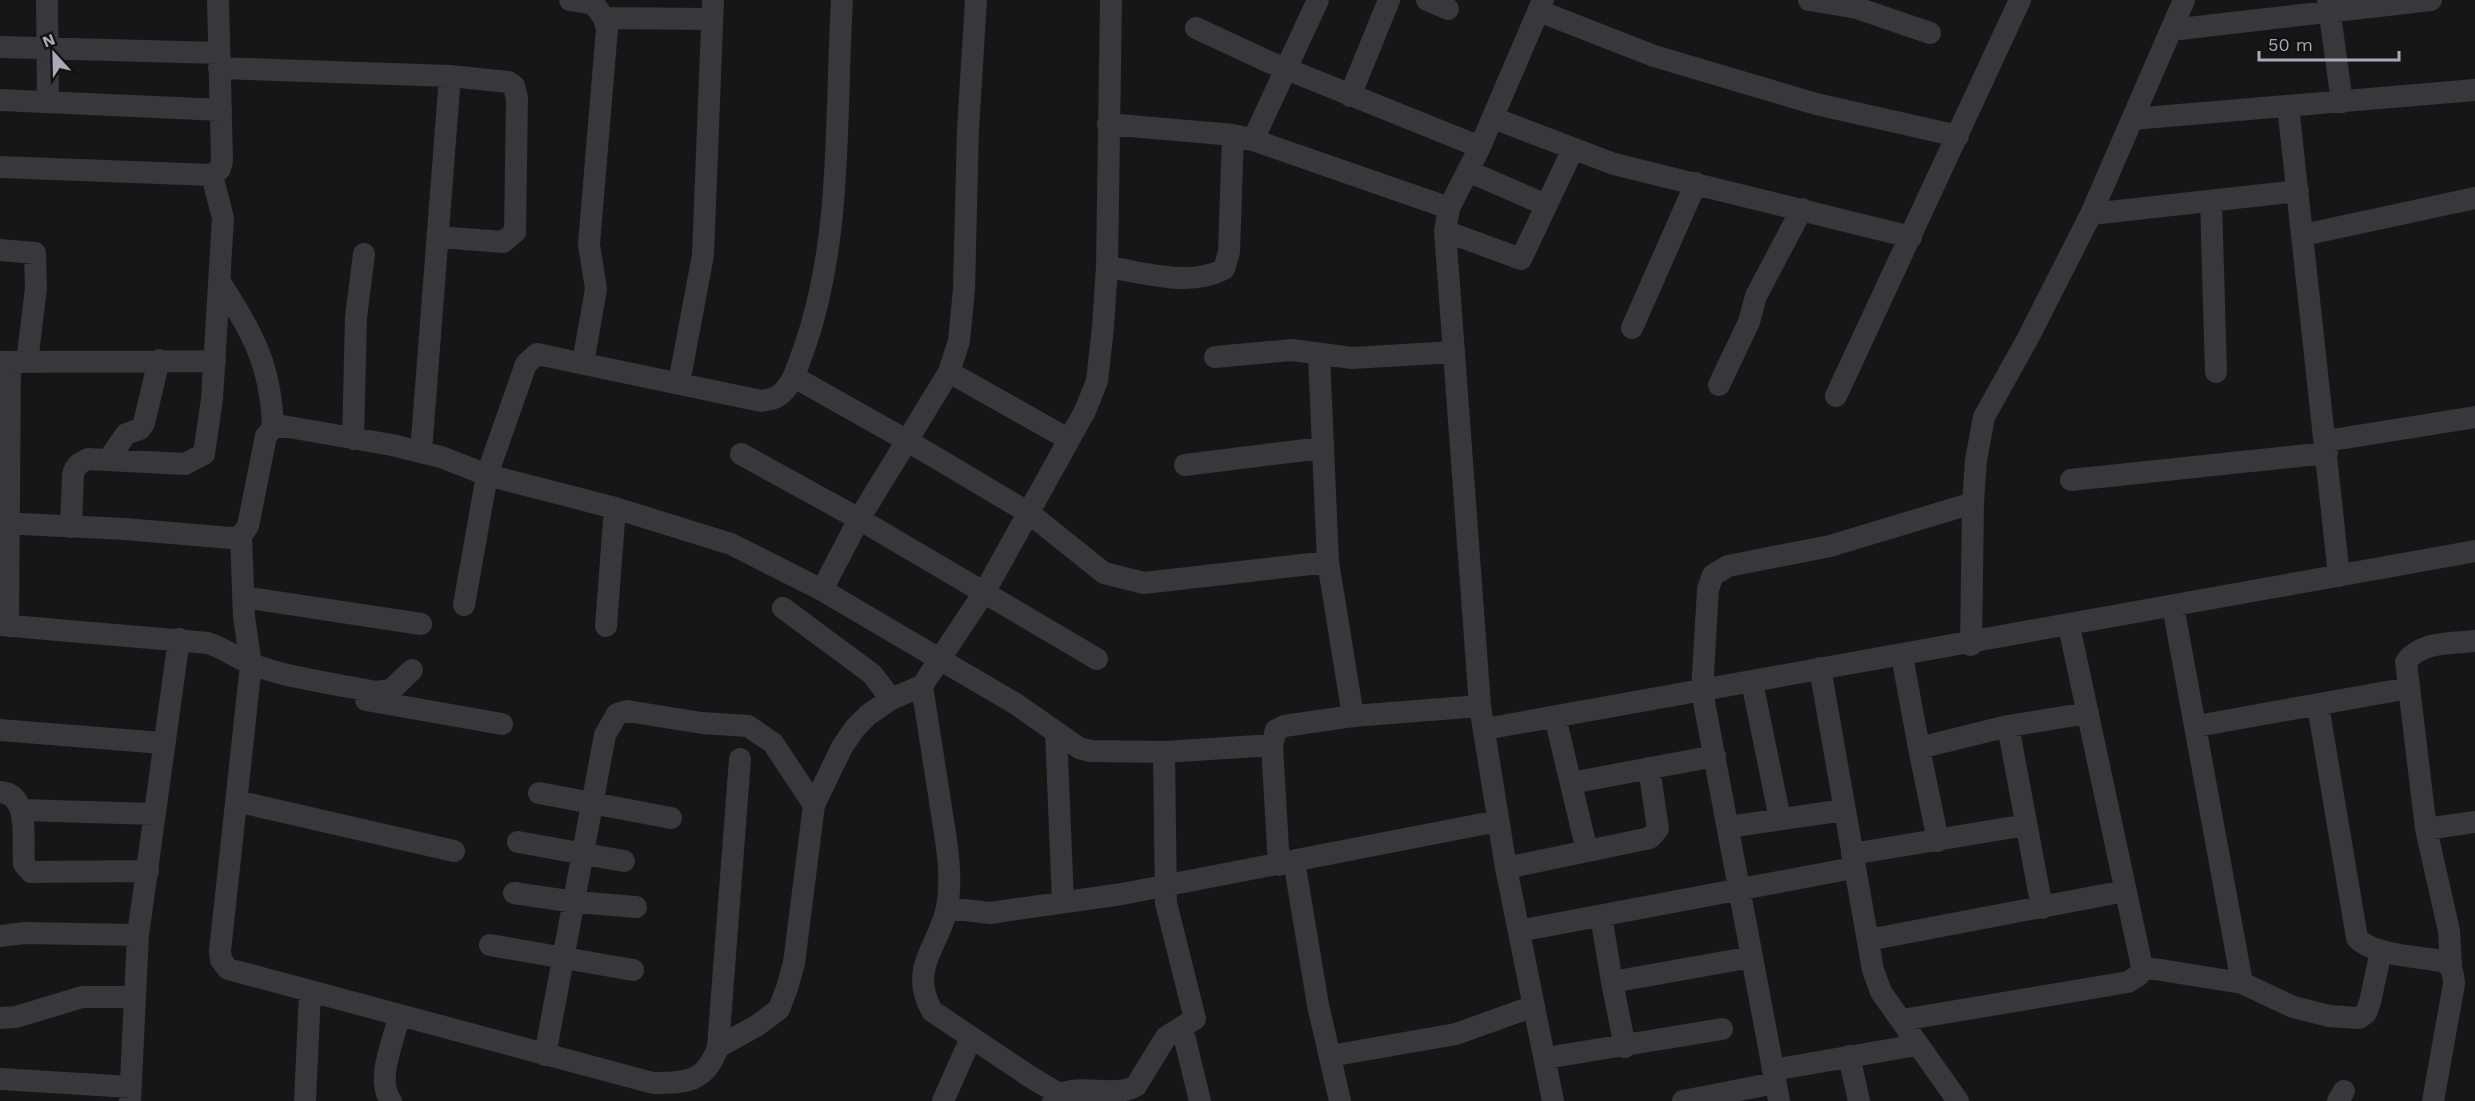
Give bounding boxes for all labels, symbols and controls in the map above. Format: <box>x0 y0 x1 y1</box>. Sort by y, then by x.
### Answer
north arrow <box>24 24 84 84</box>
scale bar <box>2259 24 2398 62</box>
text: N <box>40 30 58 52</box>
text: 50 m <box>2268 34 2313 55</box>

